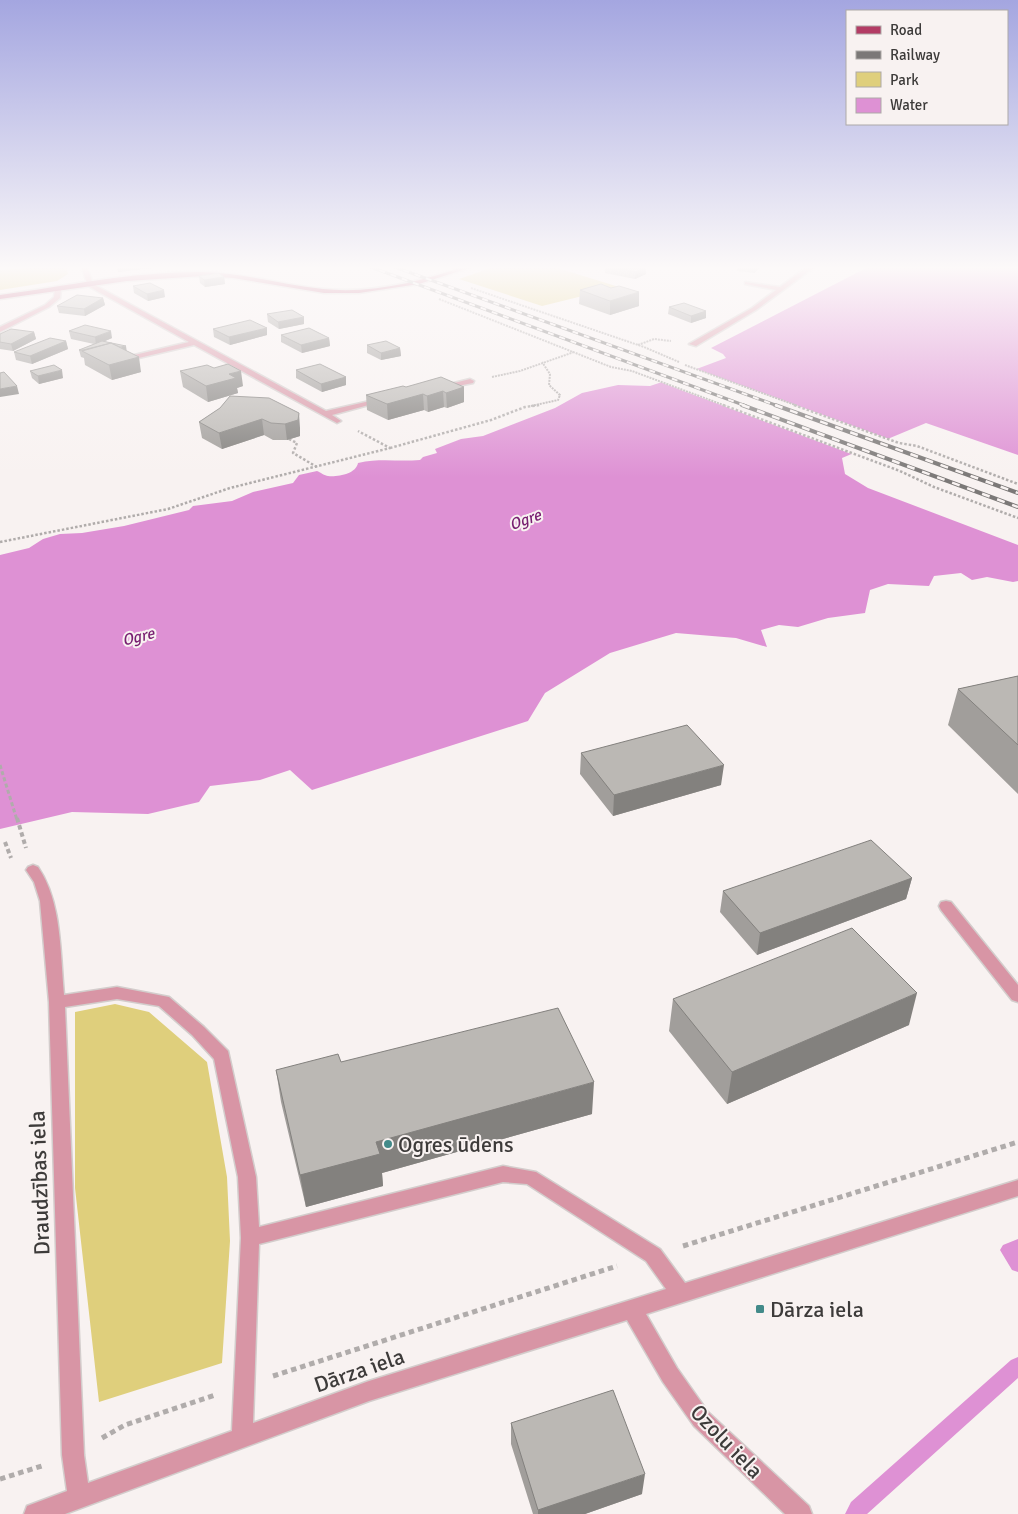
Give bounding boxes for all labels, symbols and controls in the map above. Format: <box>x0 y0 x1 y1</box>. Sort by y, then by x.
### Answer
legend <box>846 10 1008 125</box>
text: Road <box>890 21 922 39</box>
text: Railway <box>890 46 940 64</box>
text: Park <box>890 71 919 89</box>
text: Water <box>890 96 928 114</box>
water label: Ogre <box>507 505 545 535</box>
water label: Ogre <box>120 623 157 651</box>
street label: Draudzības iela <box>23 1110 56 1256</box>
place label: Ogres ūdens <box>398 1131 514 1158</box>
marker: Ogres ūdens <box>382 1138 394 1150</box>
place label: Dārza iela <box>770 1296 864 1323</box>
marker: Dārza iela <box>754 1303 766 1315</box>
street label: Dārza iela <box>310 1342 408 1399</box>
street label: Ozolu iela <box>685 1399 769 1484</box>

